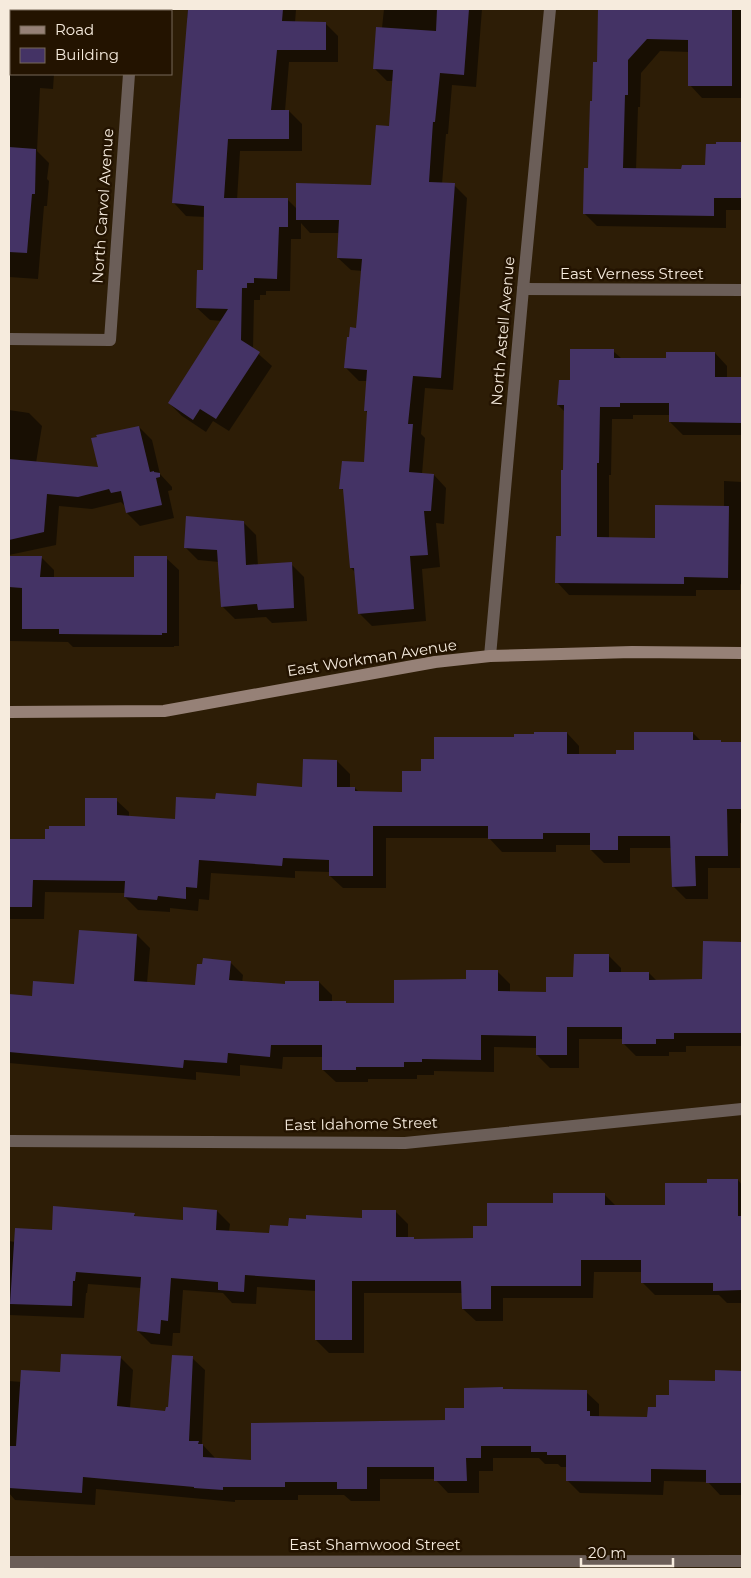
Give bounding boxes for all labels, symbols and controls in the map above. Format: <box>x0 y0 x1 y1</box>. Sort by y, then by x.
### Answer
legend <box>10 10 172 75</box>
text: Road <box>55 20 94 39</box>
text: Building <box>55 45 119 64</box>
street label: North Carvol Avenue <box>88 128 117 284</box>
street label: North Astell Avenue <box>487 256 518 406</box>
street label: East Verness Street <box>560 264 704 283</box>
street label: East Workman Avenue <box>286 635 458 680</box>
street label: East Idahome Street <box>284 1113 438 1134</box>
street label: East Shamwood Street <box>289 1535 461 1554</box>
scale bar <box>581 1536 674 1568</box>
text: 20 m <box>588 1543 626 1562</box>

